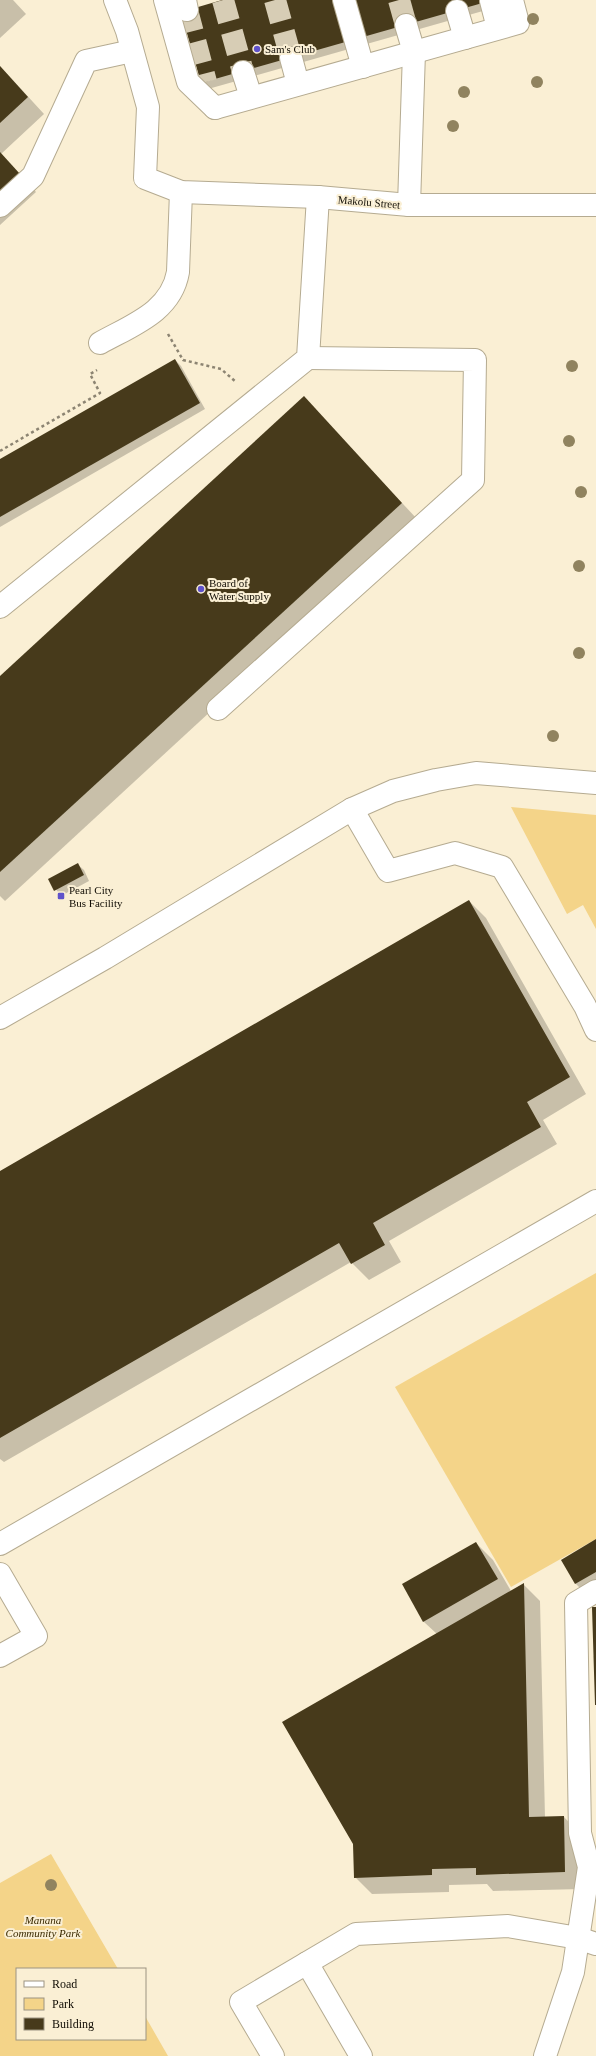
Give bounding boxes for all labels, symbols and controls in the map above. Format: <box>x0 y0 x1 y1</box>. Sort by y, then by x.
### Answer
place label: Sam's Club <box>265 43 315 55</box>
marker: Sam's Club <box>252 44 262 54</box>
street label: Makolu Street <box>337 193 401 211</box>
place label: Board of Water Supply <box>209 577 269 602</box>
marker: Board of Water Supply <box>196 584 206 594</box>
place label: Pearl City Bus Facility <box>69 884 123 909</box>
marker: Pearl City Bus Facility <box>56 891 66 901</box>
park label: Manana Community Park <box>6 1914 82 1939</box>
legend <box>16 1968 146 2040</box>
text: Road <box>52 1977 77 1991</box>
text: Park <box>52 1997 74 2011</box>
text: Building <box>52 2017 94 2031</box>

